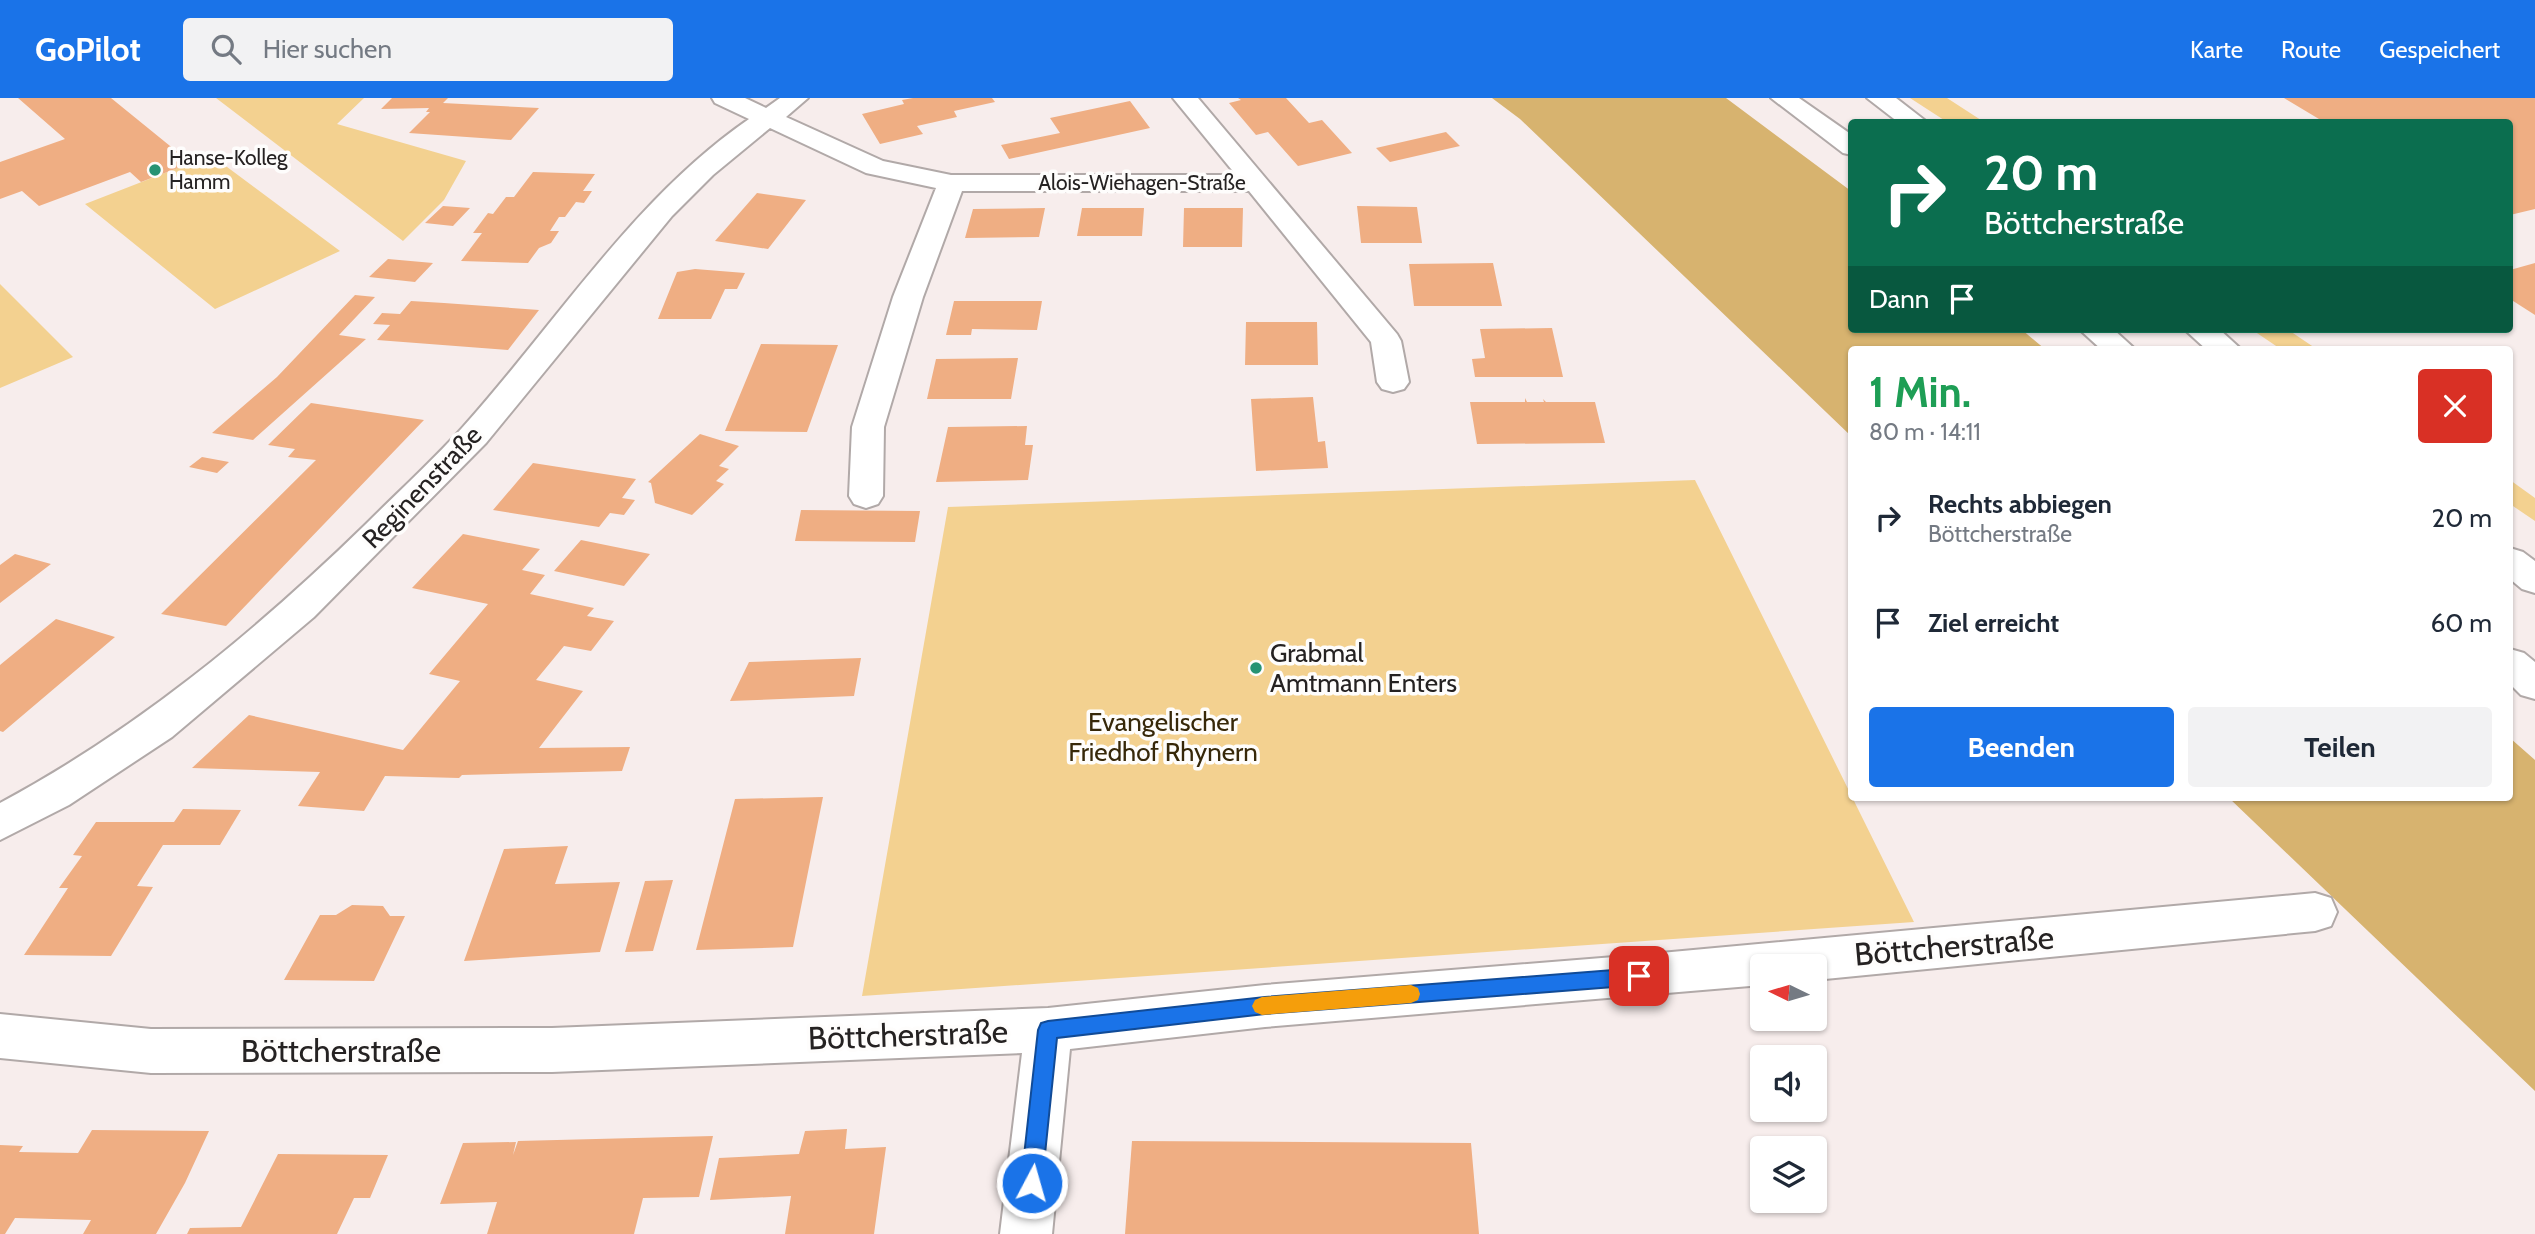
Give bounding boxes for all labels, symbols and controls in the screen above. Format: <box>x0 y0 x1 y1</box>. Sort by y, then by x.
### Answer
search box <box>183 18 673 81</box>
text: GoPilot <box>35 29 141 69</box>
icon: search <box>207 30 245 68</box>
text: Hier suchen <box>263 33 392 65</box>
text: Karte <box>2190 35 2243 64</box>
text: Route <box>2281 35 2341 64</box>
text: Gespeichert <box>2379 35 2500 64</box>
text: 20 m <box>1984 143 2098 202</box>
place label: Hanse-Kolleg Hamm <box>169 145 288 194</box>
icon: right <box>1869 147 1960 238</box>
marker: Hanse-Kolleg Hamm <box>147 162 163 178</box>
street label: Alois-Wiehagen-Straße <box>1038 170 1246 195</box>
text: Böttcherstraße <box>1984 203 2184 242</box>
icon: arrive <box>1943 280 1981 318</box>
text: Dann <box>1869 283 1929 315</box>
text: 1 Min. <box>1869 366 1971 418</box>
button: close <box>2418 369 2492 443</box>
text: 80 m · 14:11 <box>1869 418 1981 446</box>
street label: Reginenstraße <box>356 419 488 555</box>
text: Rechts abbiegen <box>1928 488 2112 520</box>
icon: right <box>1869 499 1907 537</box>
text: 20 m <box>2432 502 2492 534</box>
text: Böttcherstraße <box>1928 520 2072 548</box>
icon: arrive <box>1869 604 1907 642</box>
text: Ziel erreicht <box>1928 607 2059 639</box>
text: 60 m <box>2430 607 2492 639</box>
place label: Grabmal Amtmann Enters <box>1270 637 1457 699</box>
marker: Grabmal Amtmann Enters <box>1248 660 1264 676</box>
park label: Evangelischer Friedhof Rhynern <box>1068 706 1258 768</box>
button: Beenden <box>1869 707 2174 787</box>
button: Teilen <box>2188 707 2492 787</box>
street label: Böttcherstraße <box>1853 917 2055 974</box>
pin <box>1609 946 1669 1006</box>
north arrow <box>1750 954 1827 1031</box>
map controls <box>1750 954 1827 1213</box>
icon: arrive <box>1620 957 1658 995</box>
street label: Böttcherstraße <box>807 1012 1009 1057</box>
street label: Böttcherstraße <box>241 1031 441 1070</box>
button: sound <box>1750 1045 1827 1122</box>
button: layers <box>1750 1136 1827 1213</box>
position arrow <box>995 1146 1069 1220</box>

